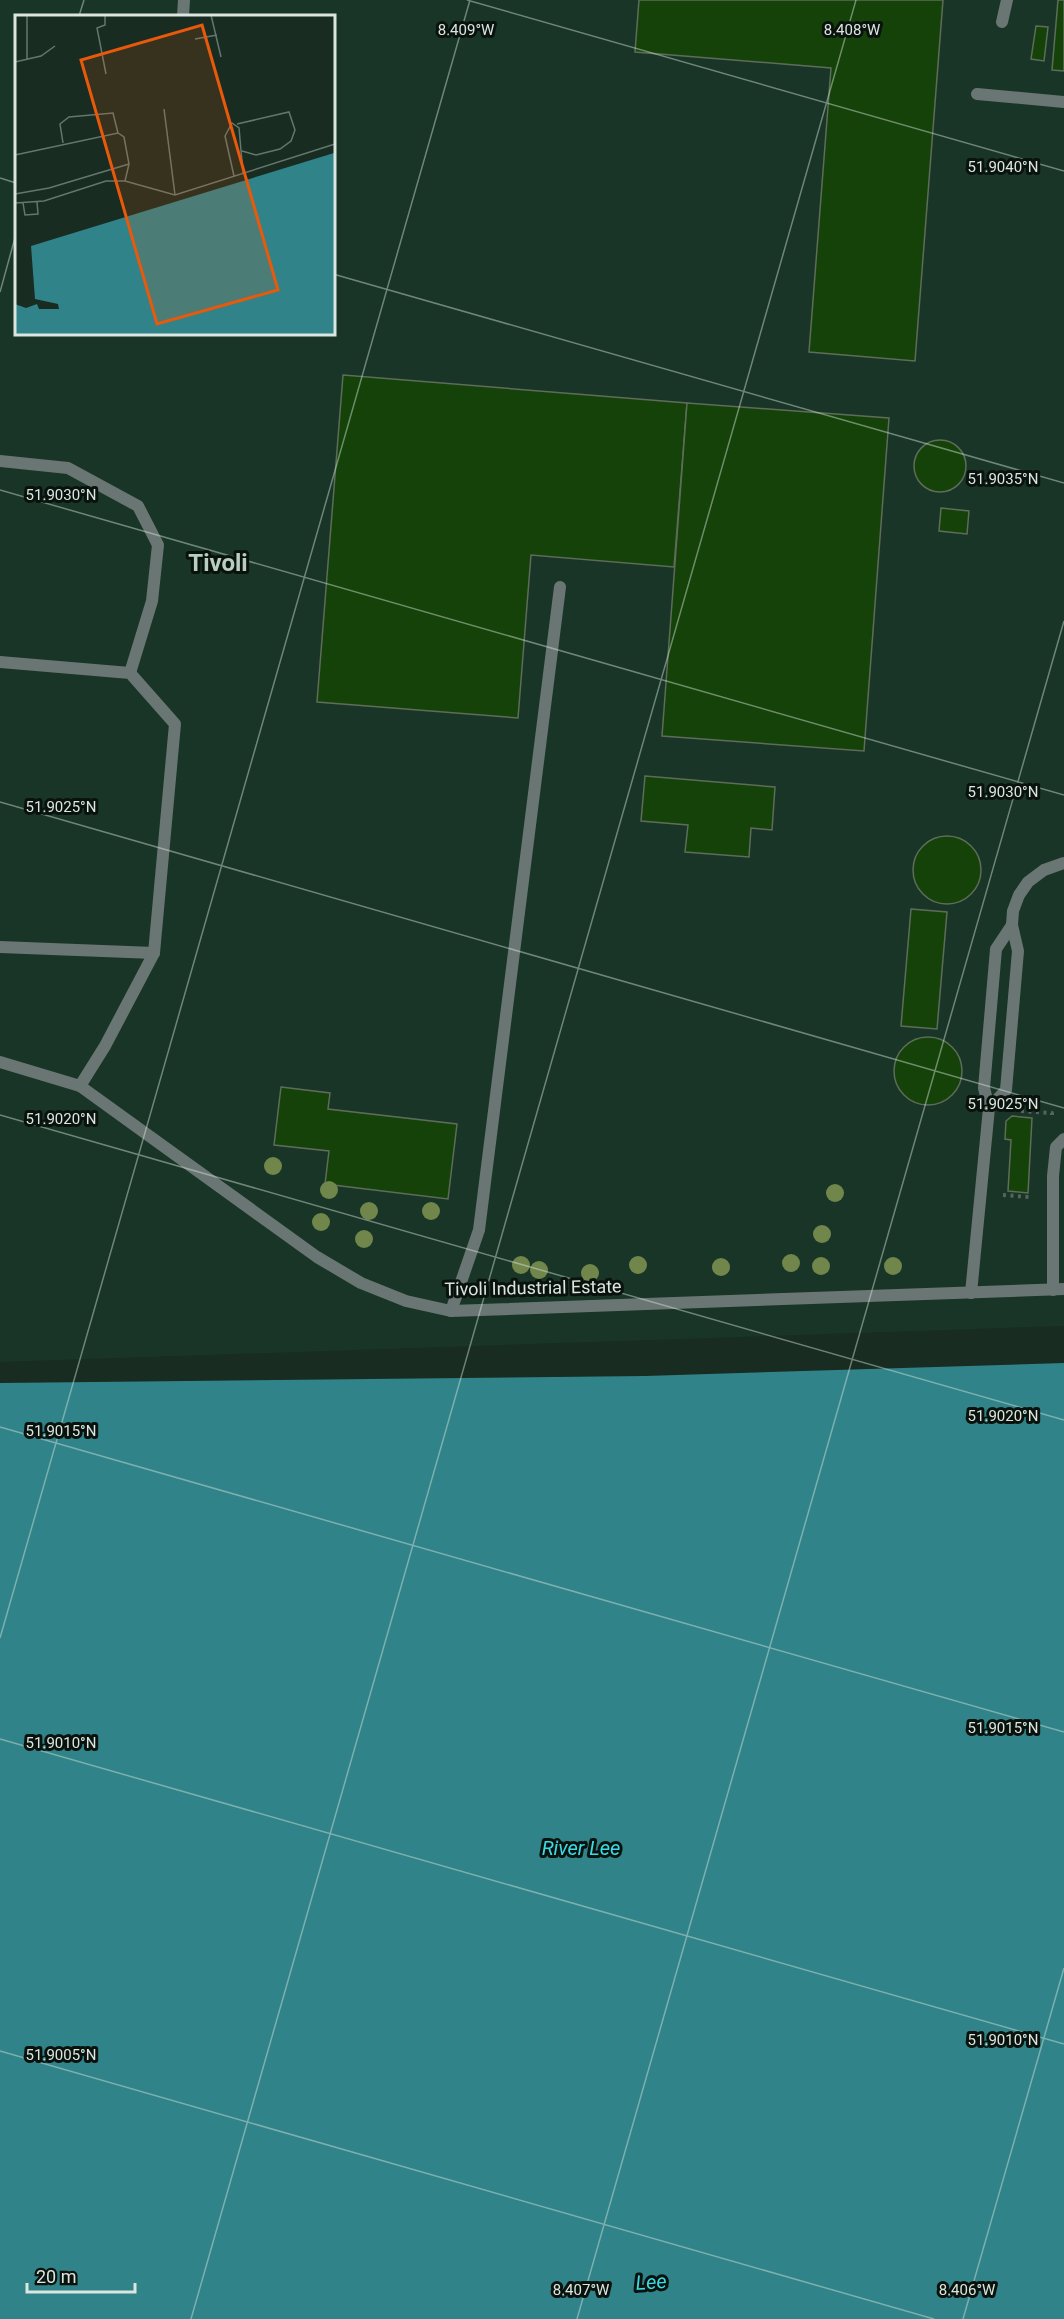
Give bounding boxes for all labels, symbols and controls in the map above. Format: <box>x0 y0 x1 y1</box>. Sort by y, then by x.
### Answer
inset map <box>15 15 334 334</box>
text: 8.409°W <box>438 21 494 39</box>
text: 8.408°W <box>824 21 880 39</box>
text: 51.9040°N <box>968 158 1038 176</box>
text: 51.9035°N <box>968 470 1038 488</box>
text: 51.9030°N <box>26 486 96 504</box>
district label: Tivoli <box>188 549 248 577</box>
text: 51.9030°N <box>968 783 1038 801</box>
text: 51.9025°N <box>26 798 96 816</box>
text: 51.9025°N <box>968 1095 1038 1113</box>
text: 51.9020°N <box>26 1110 96 1128</box>
street label: Tivoli Industrial Estate <box>444 1275 622 1300</box>
text: 51.9020°N <box>968 1407 1038 1425</box>
text: 51.9015°N <box>26 1422 96 1440</box>
text: 51.9015°N <box>968 1719 1038 1737</box>
text: 51.9010°N <box>26 1734 96 1752</box>
water label: River Lee <box>542 1836 620 1860</box>
text: 51.9010°N <box>968 2031 1038 2049</box>
text: 51.9005°N <box>26 2046 96 2064</box>
scale bar <box>27 2256 135 2294</box>
text: 20 m <box>36 2266 76 2287</box>
water label: Lee <box>635 2269 667 2295</box>
text: 8.407°W <box>553 2281 609 2299</box>
text: 8.406°W <box>939 2281 995 2299</box>

